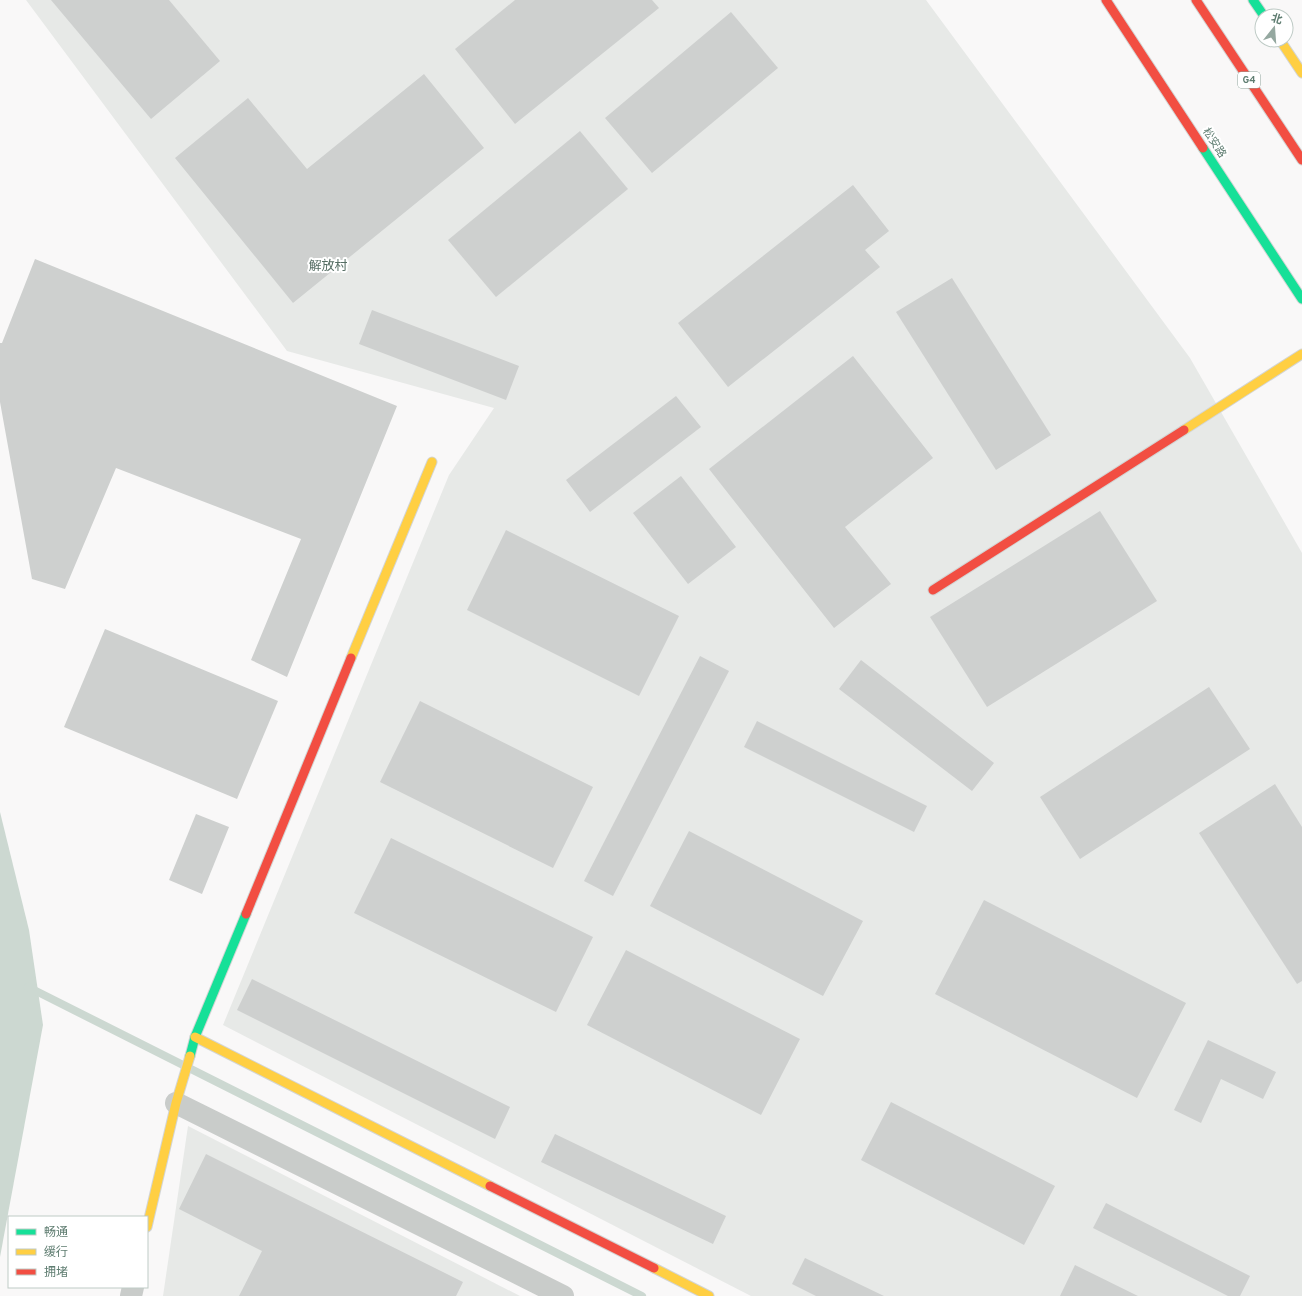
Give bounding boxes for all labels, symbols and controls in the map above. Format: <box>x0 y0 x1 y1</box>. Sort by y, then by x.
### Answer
north arrow <box>1254 8 1294 48</box>
text: 北 <box>1269 11 1284 28</box>
road number: G4 <box>1238 72 1260 88</box>
street label: 松安路 <box>1199 125 1229 161</box>
district label: 解放村 <box>308 258 348 275</box>
legend <box>8 1216 148 1288</box>
text: 畅通 <box>44 1225 68 1241</box>
text: 缓行 <box>44 1245 68 1261</box>
text: 拥堵 <box>44 1265 68 1281</box>

